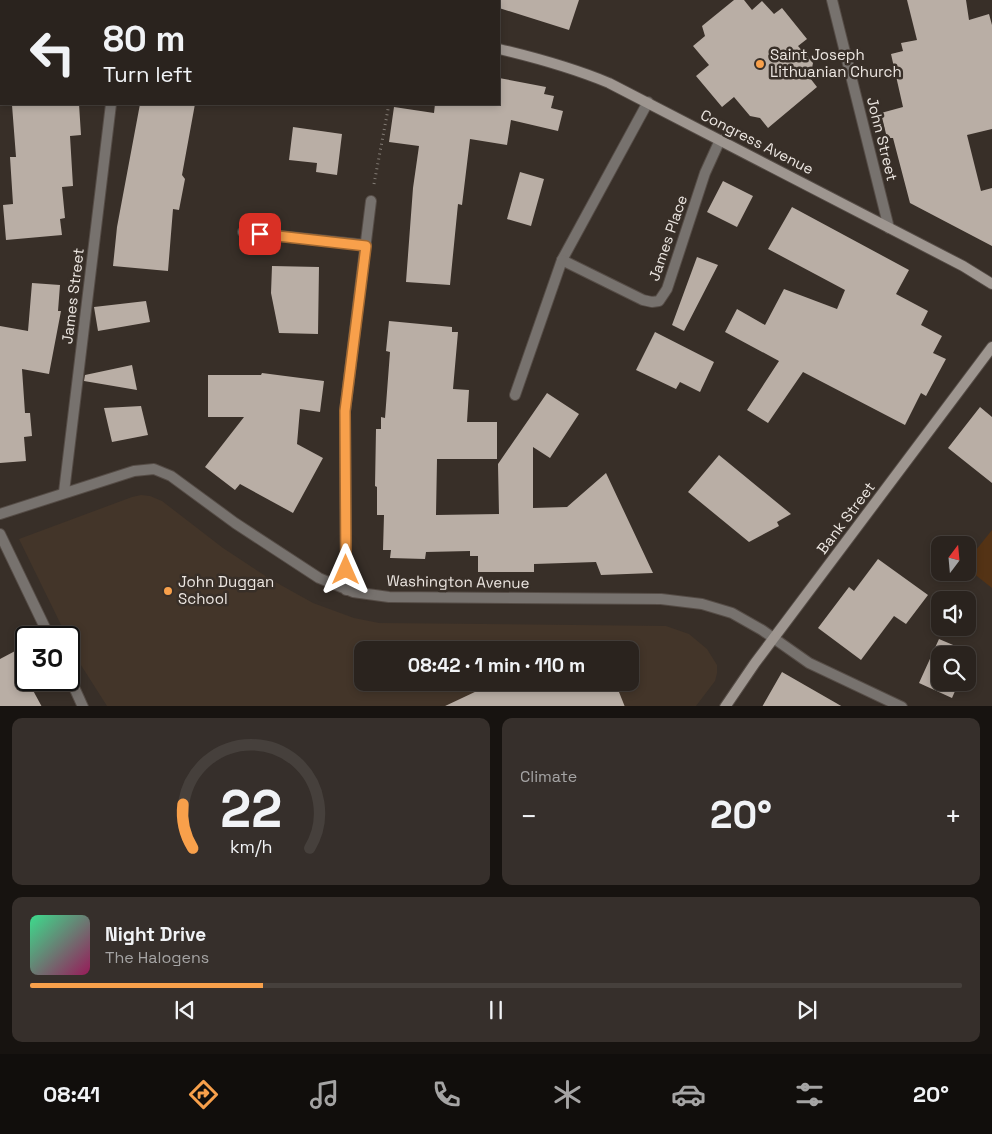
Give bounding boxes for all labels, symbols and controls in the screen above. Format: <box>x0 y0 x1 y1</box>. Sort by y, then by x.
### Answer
text: 80 m <box>103 17 185 61</box>
icon: left <box>20 20 85 85</box>
place label: Saint Joseph Lithuanian Church <box>770 45 902 81</box>
marker: Saint Joseph Lithuanian Church <box>754 58 766 70</box>
text: Turn left <box>103 60 193 88</box>
street label: John Street <box>863 95 902 183</box>
street label: Congress Avenue <box>697 105 817 178</box>
street label: James Place <box>644 192 691 283</box>
pin <box>239 213 281 255</box>
icon: arrive <box>246 220 274 248</box>
street label: James Street <box>57 247 88 345</box>
street label: Bank Street <box>812 478 879 558</box>
north arrow <box>931 536 976 581</box>
map controls <box>931 536 976 691</box>
position arrow <box>319 543 371 595</box>
street label: Washington Avenue <box>386 571 530 592</box>
place label: John Duggan School <box>178 572 274 608</box>
marker: John Duggan School <box>162 585 174 597</box>
button: sound <box>931 591 976 636</box>
speed limit sign: 30 <box>15 626 80 691</box>
button: search <box>931 646 976 691</box>
text: 08:42 · 1 min · 110 m <box>408 653 585 678</box>
text: Climate <box>520 766 577 787</box>
text: 22 <box>220 776 282 842</box>
text: 20° <box>710 791 772 839</box>
text: − <box>520 798 537 834</box>
text: + <box>945 798 962 834</box>
text: km/h <box>230 835 272 858</box>
text: Night Drive <box>105 922 206 947</box>
text: The Halogens <box>105 947 209 968</box>
icon: previous <box>171 996 199 1024</box>
icon: pause <box>482 996 510 1024</box>
icon: next <box>793 996 821 1024</box>
icon: directions <box>186 1077 221 1112</box>
icon: music <box>307 1077 342 1112</box>
icon: phone <box>429 1077 464 1112</box>
icon: climate <box>550 1077 585 1112</box>
icon: car <box>671 1077 706 1112</box>
icon: filters <box>792 1077 827 1112</box>
text: 08:41 <box>43 1080 100 1108</box>
text: 20° <box>913 1080 949 1108</box>

